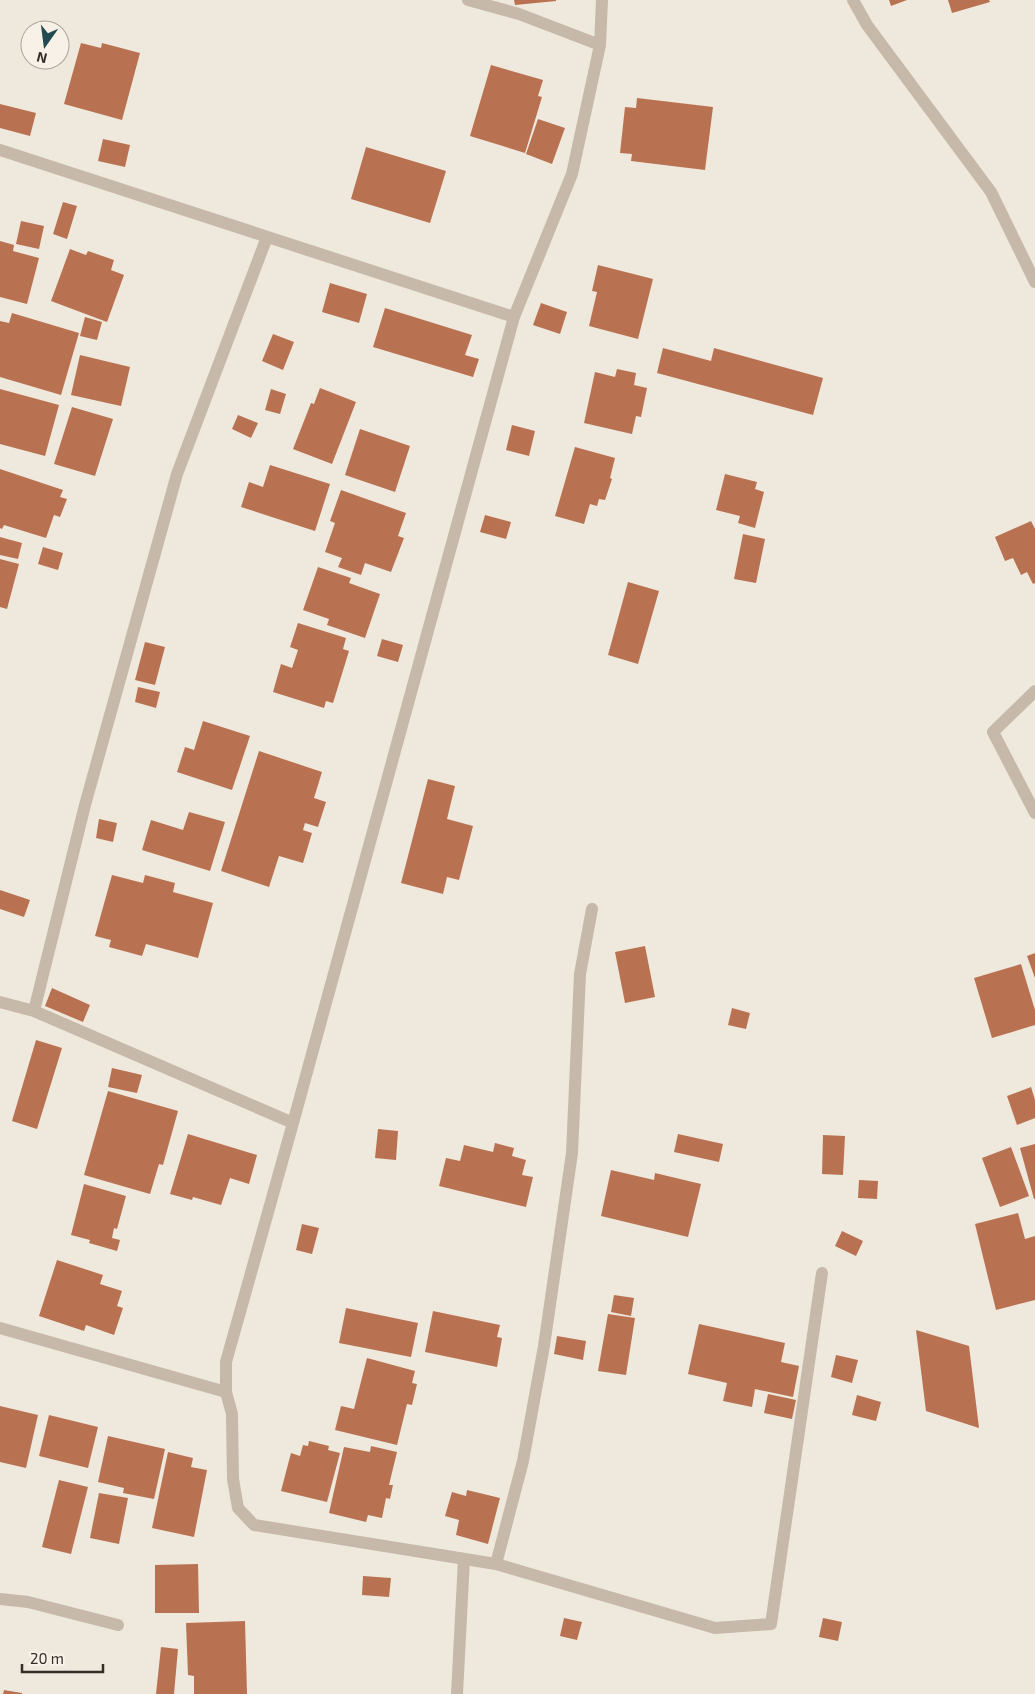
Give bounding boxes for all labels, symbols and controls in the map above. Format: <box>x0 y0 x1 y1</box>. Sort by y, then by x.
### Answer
north arrow <box>20 20 70 70</box>
text: N <box>35 49 49 68</box>
scale bar <box>22 1642 104 1674</box>
text: 20 m <box>30 1649 64 1667</box>

